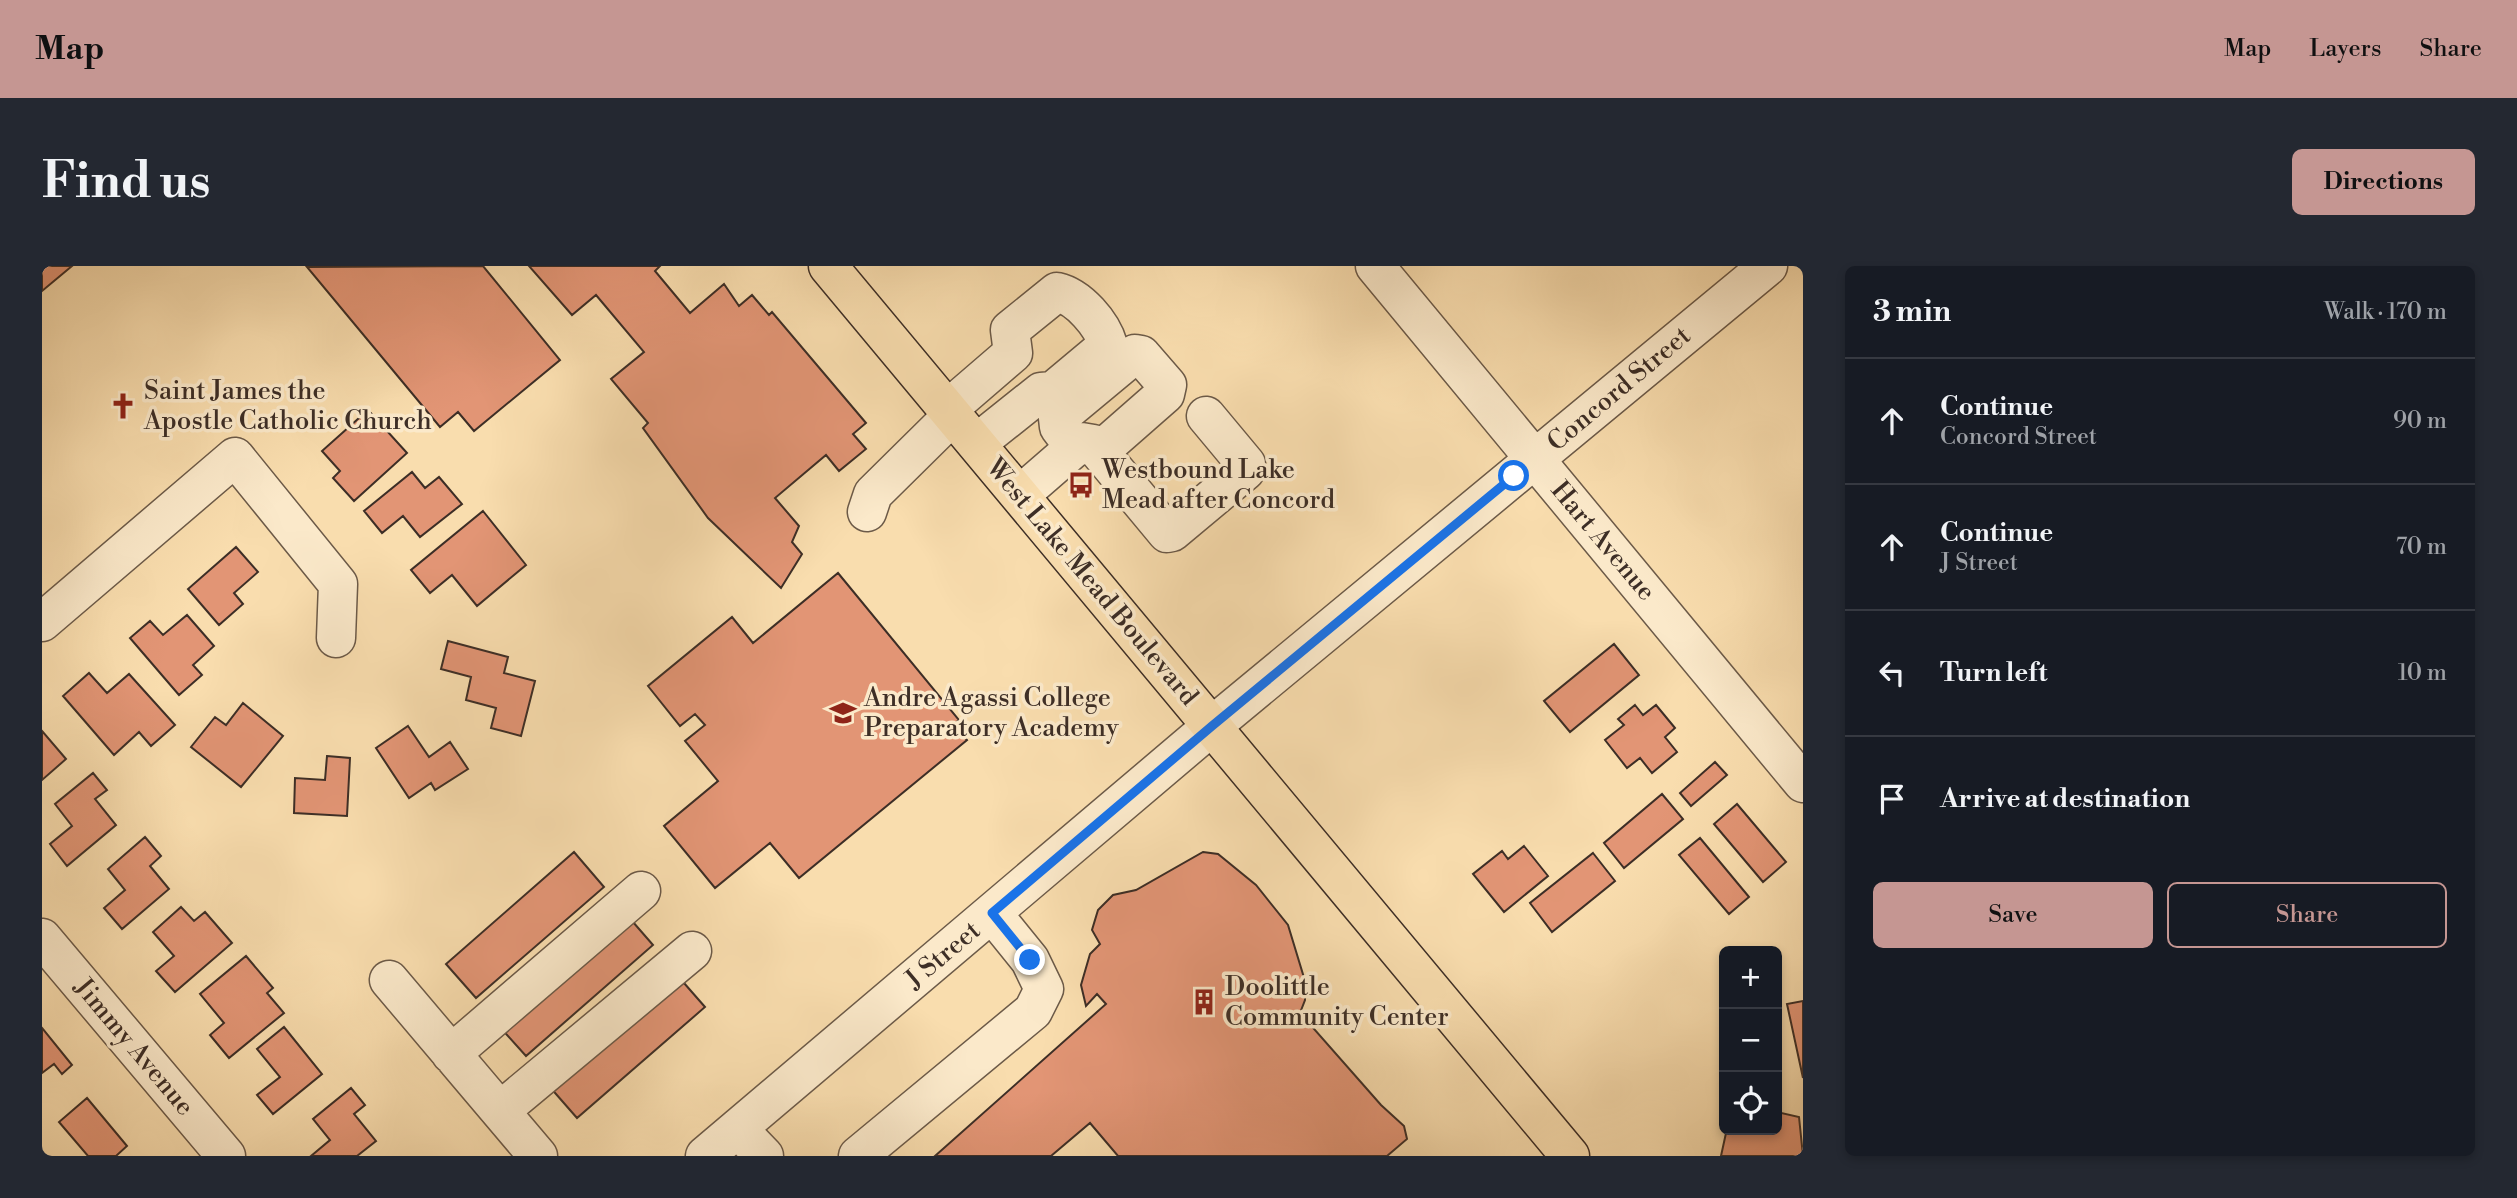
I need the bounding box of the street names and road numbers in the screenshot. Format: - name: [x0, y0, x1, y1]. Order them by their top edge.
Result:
- street label: Concord Street: [1541, 320, 1697, 458]
- street label: West Lake Mead Boulevard: [978, 451, 1205, 712]
- street label: Hart Avenue: [1544, 475, 1662, 607]
- street label: J Street: [898, 914, 987, 996]
- street label: Jimmy Avenue: [67, 971, 201, 1122]

